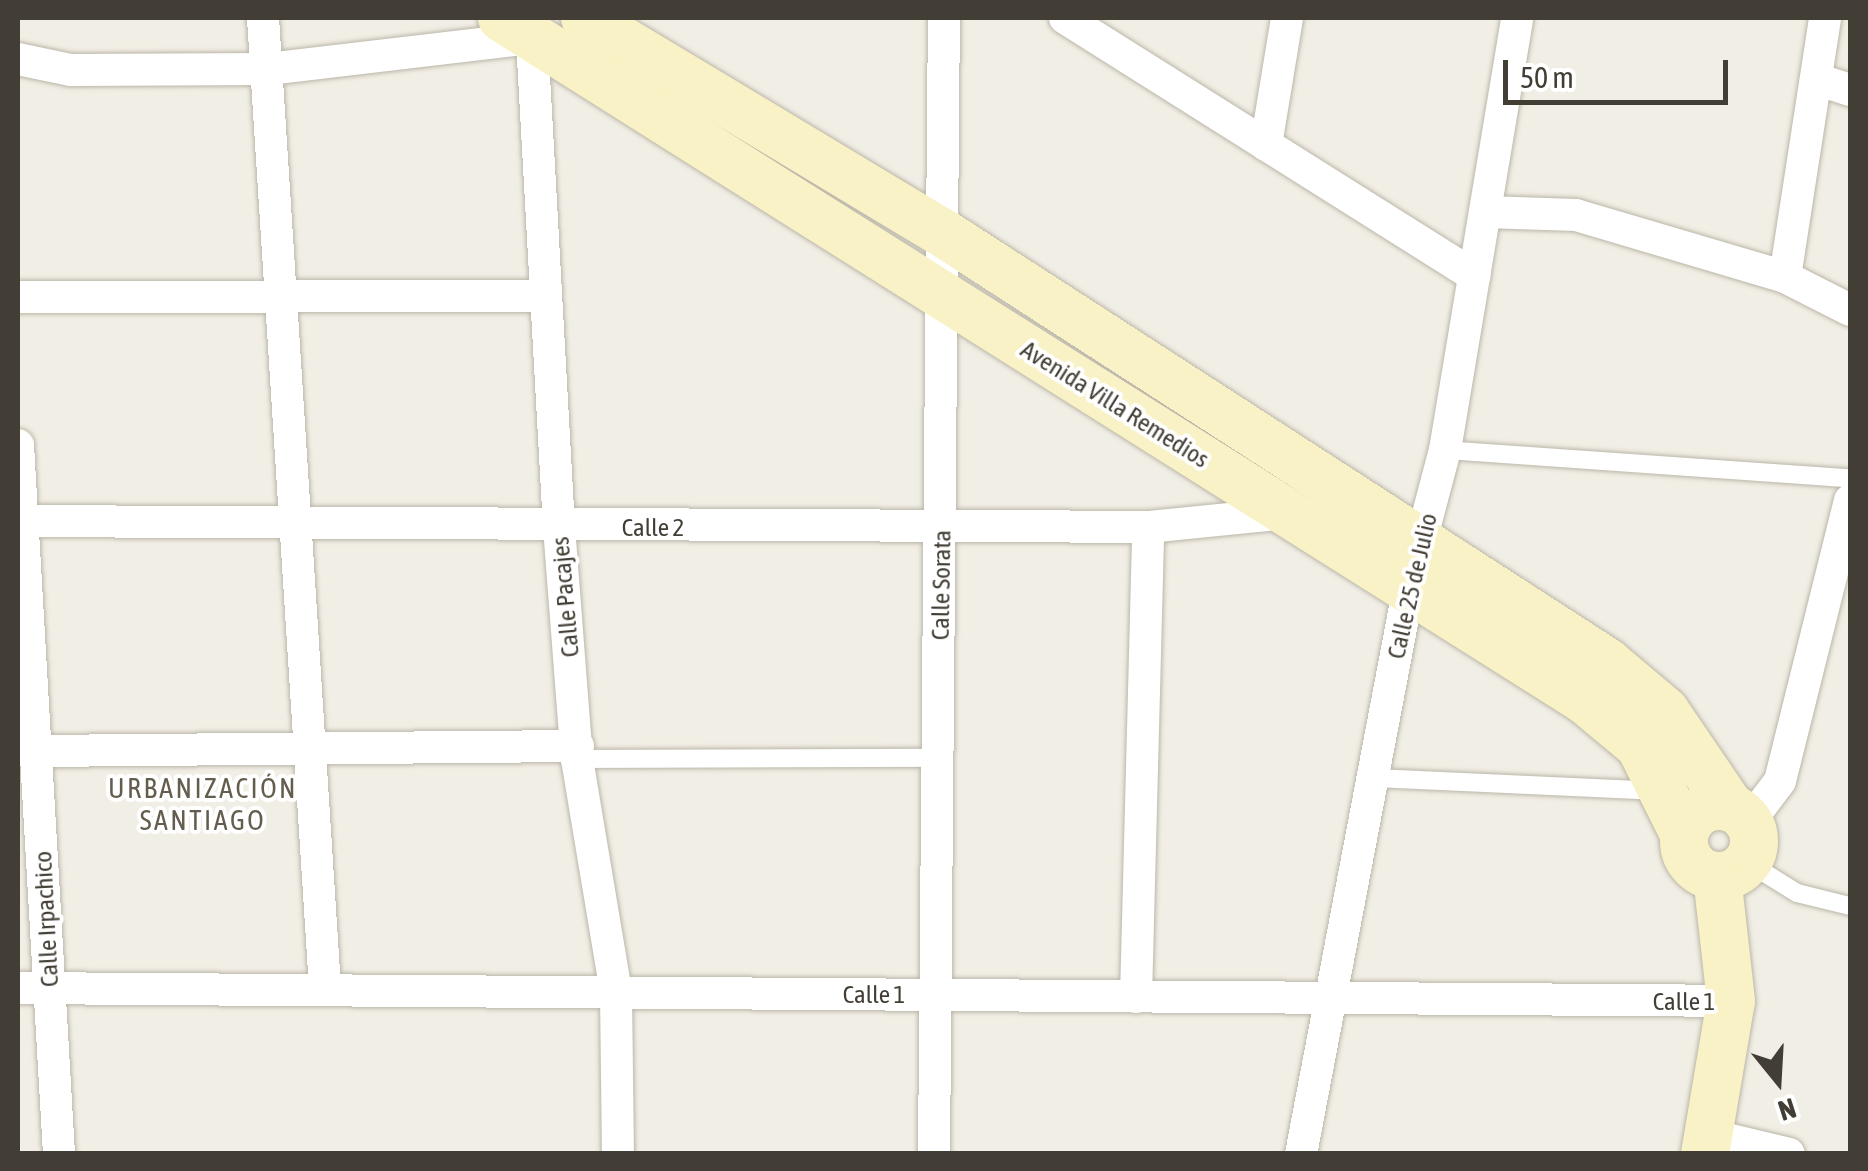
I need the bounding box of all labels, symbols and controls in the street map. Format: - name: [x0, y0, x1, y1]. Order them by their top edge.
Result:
- scale bar: [1508, 40, 1733, 102]
- text: 50 m: [1520, 60, 1574, 94]
- street label: Avenida Villa Remedios: [1015, 334, 1215, 474]
- street label: Calle 25 de Julio: [1381, 510, 1443, 662]
- street label: Calle 2: [622, 512, 684, 542]
- street label: Calle Sorata: [925, 530, 957, 640]
- street label: Calle Pacajes: [545, 536, 585, 658]
- district label: URBANIZACIÓN SANTIAGO: [108, 771, 298, 837]
- street label: Calle Irpachico: [27, 850, 65, 988]
- street label: Calle 1: [843, 979, 905, 1009]
- street label: Calle 1: [1653, 986, 1715, 1016]
- north arrow: [1728, 1031, 1828, 1131]
- text: N: [1774, 1092, 1800, 1127]

